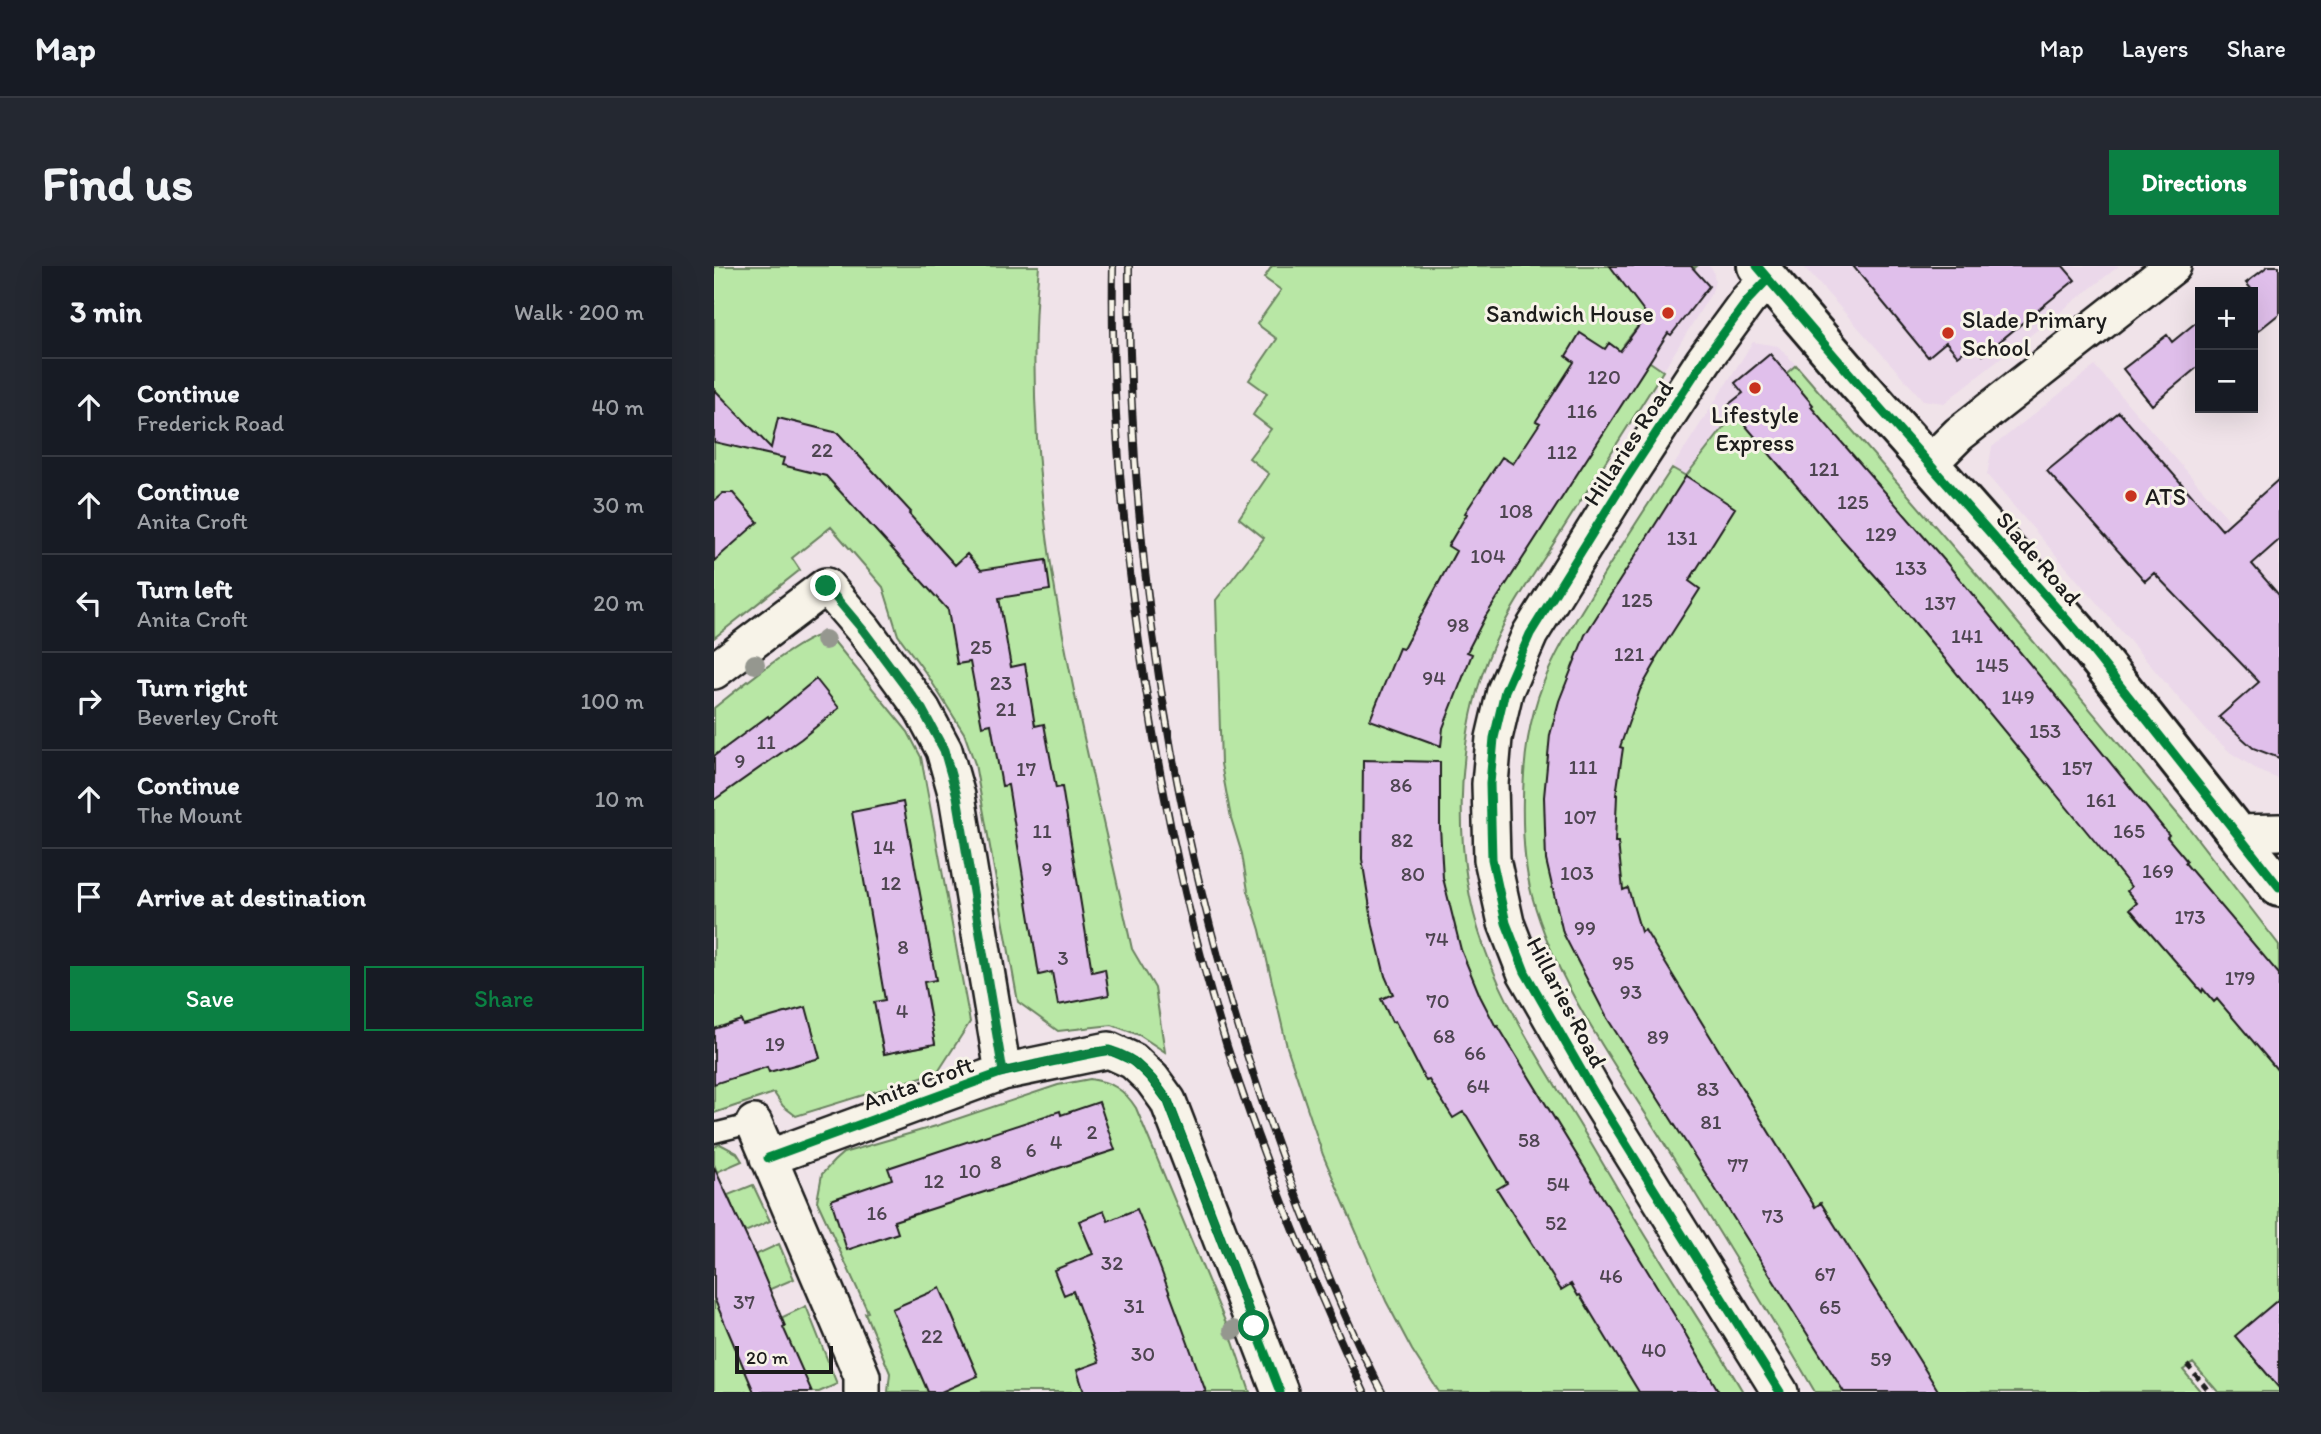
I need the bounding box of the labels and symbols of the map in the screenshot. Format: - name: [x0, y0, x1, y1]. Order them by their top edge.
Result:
- place label: Sandwich House: [1486, 299, 1654, 328]
- marker: Sandwich House: [1660, 305, 1676, 321]
- place label: Slade Primary School: [1962, 305, 2107, 362]
- marker: Slade Primary School: [1940, 325, 1956, 341]
- house number: 120: [1587, 364, 1621, 389]
- street label: Hillaries Road: [1577, 375, 1679, 511]
- marker: Lifestyle Express: [1747, 380, 1763, 396]
- house number: 116: [1567, 398, 1597, 423]
- place label: Lifestyle Express: [1711, 400, 1799, 457]
- house number: 22: [811, 437, 833, 462]
- house number: 112: [1547, 439, 1577, 464]
- house number: 121: [1809, 456, 1840, 481]
- place label: ATS: [2145, 482, 2186, 511]
- marker: ATS: [2123, 488, 2139, 504]
- house number: 125: [1837, 489, 1869, 514]
- house number: 108: [1499, 498, 1533, 523]
- street label: Slade Road: [1990, 505, 2088, 611]
- house number: 129: [1865, 521, 1897, 546]
- house number: 131: [1667, 525, 1698, 550]
- house number: 104: [1470, 543, 1506, 568]
- house number: 133: [1895, 555, 1927, 580]
- route end: [810, 570, 841, 601]
- house number: 125: [1621, 587, 1653, 612]
- house number: 137: [1924, 590, 1956, 615]
- house number: 98: [1447, 612, 1469, 637]
- house number: 141: [1951, 623, 1983, 648]
- house number: 25: [970, 634, 992, 659]
- house number: 121: [1614, 641, 1645, 666]
- house number: 145: [1975, 652, 2009, 677]
- house number: 94: [1422, 665, 1446, 690]
- house number: 23: [990, 670, 1012, 695]
- house number: 149: [2001, 684, 2035, 709]
- house number: 21: [996, 696, 1017, 721]
- house number: 153: [2029, 718, 2061, 743]
- house number: 11: [756, 729, 776, 754]
- house number: 9: [735, 748, 745, 773]
- house number: 111: [1568, 754, 1598, 779]
- house number: 157: [2061, 755, 2093, 780]
- house number: 17: [1016, 756, 1036, 781]
- house number: 86: [1390, 772, 1412, 797]
- house number: 161: [2086, 787, 2117, 812]
- house number: 107: [1563, 804, 1597, 829]
- house number: 11: [1032, 818, 1052, 843]
- house number: 165: [2113, 818, 2145, 843]
- house number: 82: [1391, 827, 1413, 852]
- house number: 14: [873, 834, 896, 859]
- house number: 9: [1042, 856, 1052, 881]
- house number: 169: [2142, 858, 2174, 883]
- house number: 103: [1560, 860, 1594, 885]
- house number: 80: [1401, 861, 1425, 886]
- house number: 12: [881, 870, 901, 895]
- house number: 173: [2174, 904, 2206, 929]
- house number: 99: [1574, 915, 1596, 940]
- house number: 74: [1425, 926, 1449, 951]
- street label: Hillaries Road: [1521, 932, 1614, 1072]
- house number: 8: [897, 934, 909, 959]
- house number: 3: [1057, 945, 1069, 970]
- house number: 95: [1612, 950, 1634, 975]
- house number: 179: [2224, 965, 2256, 990]
- house number: 93: [1620, 979, 1642, 1004]
- house number: 70: [1426, 988, 1450, 1013]
- house number: 4: [896, 998, 909, 1023]
- house number: 68: [1433, 1023, 1455, 1048]
- house number: 89: [1647, 1024, 1669, 1049]
- house number: 19: [765, 1031, 785, 1056]
- house number: 66: [1464, 1040, 1486, 1065]
- street label: Anita Croft: [859, 1050, 977, 1116]
- house number: 64: [1466, 1073, 1490, 1098]
- house number: 83: [1697, 1076, 1719, 1101]
- house number: 81: [1700, 1109, 1722, 1134]
- house number: 2: [1086, 1119, 1098, 1144]
- house number: 58: [1518, 1127, 1540, 1152]
- house number: 4: [1050, 1129, 1063, 1154]
- house number: 6: [1025, 1137, 1037, 1162]
- house number: 8: [990, 1149, 1002, 1174]
- house number: 77: [1728, 1152, 1748, 1177]
- house number: 10: [959, 1158, 981, 1183]
- house number: 12: [924, 1168, 944, 1193]
- house number: 54: [1546, 1171, 1570, 1196]
- house number: 16: [867, 1200, 887, 1225]
- house number: 73: [1762, 1203, 1784, 1228]
- house number: 52: [1545, 1210, 1567, 1235]
- house number: 32: [1101, 1250, 1123, 1275]
- house number: 67: [1814, 1261, 1836, 1286]
- house number: 46: [1599, 1263, 1623, 1288]
- house number: 37: [733, 1289, 755, 1314]
- house number: 31: [1123, 1293, 1145, 1318]
- house number: 65: [1819, 1294, 1841, 1319]
- route start: [1238, 1310, 1269, 1341]
- house number: 22: [921, 1323, 943, 1348]
- house number: 40: [1641, 1337, 1667, 1362]
- house number: 30: [1131, 1341, 1155, 1366]
- scale bar: [735, 1343, 833, 1375]
- house number: 59: [1870, 1346, 1892, 1371]

